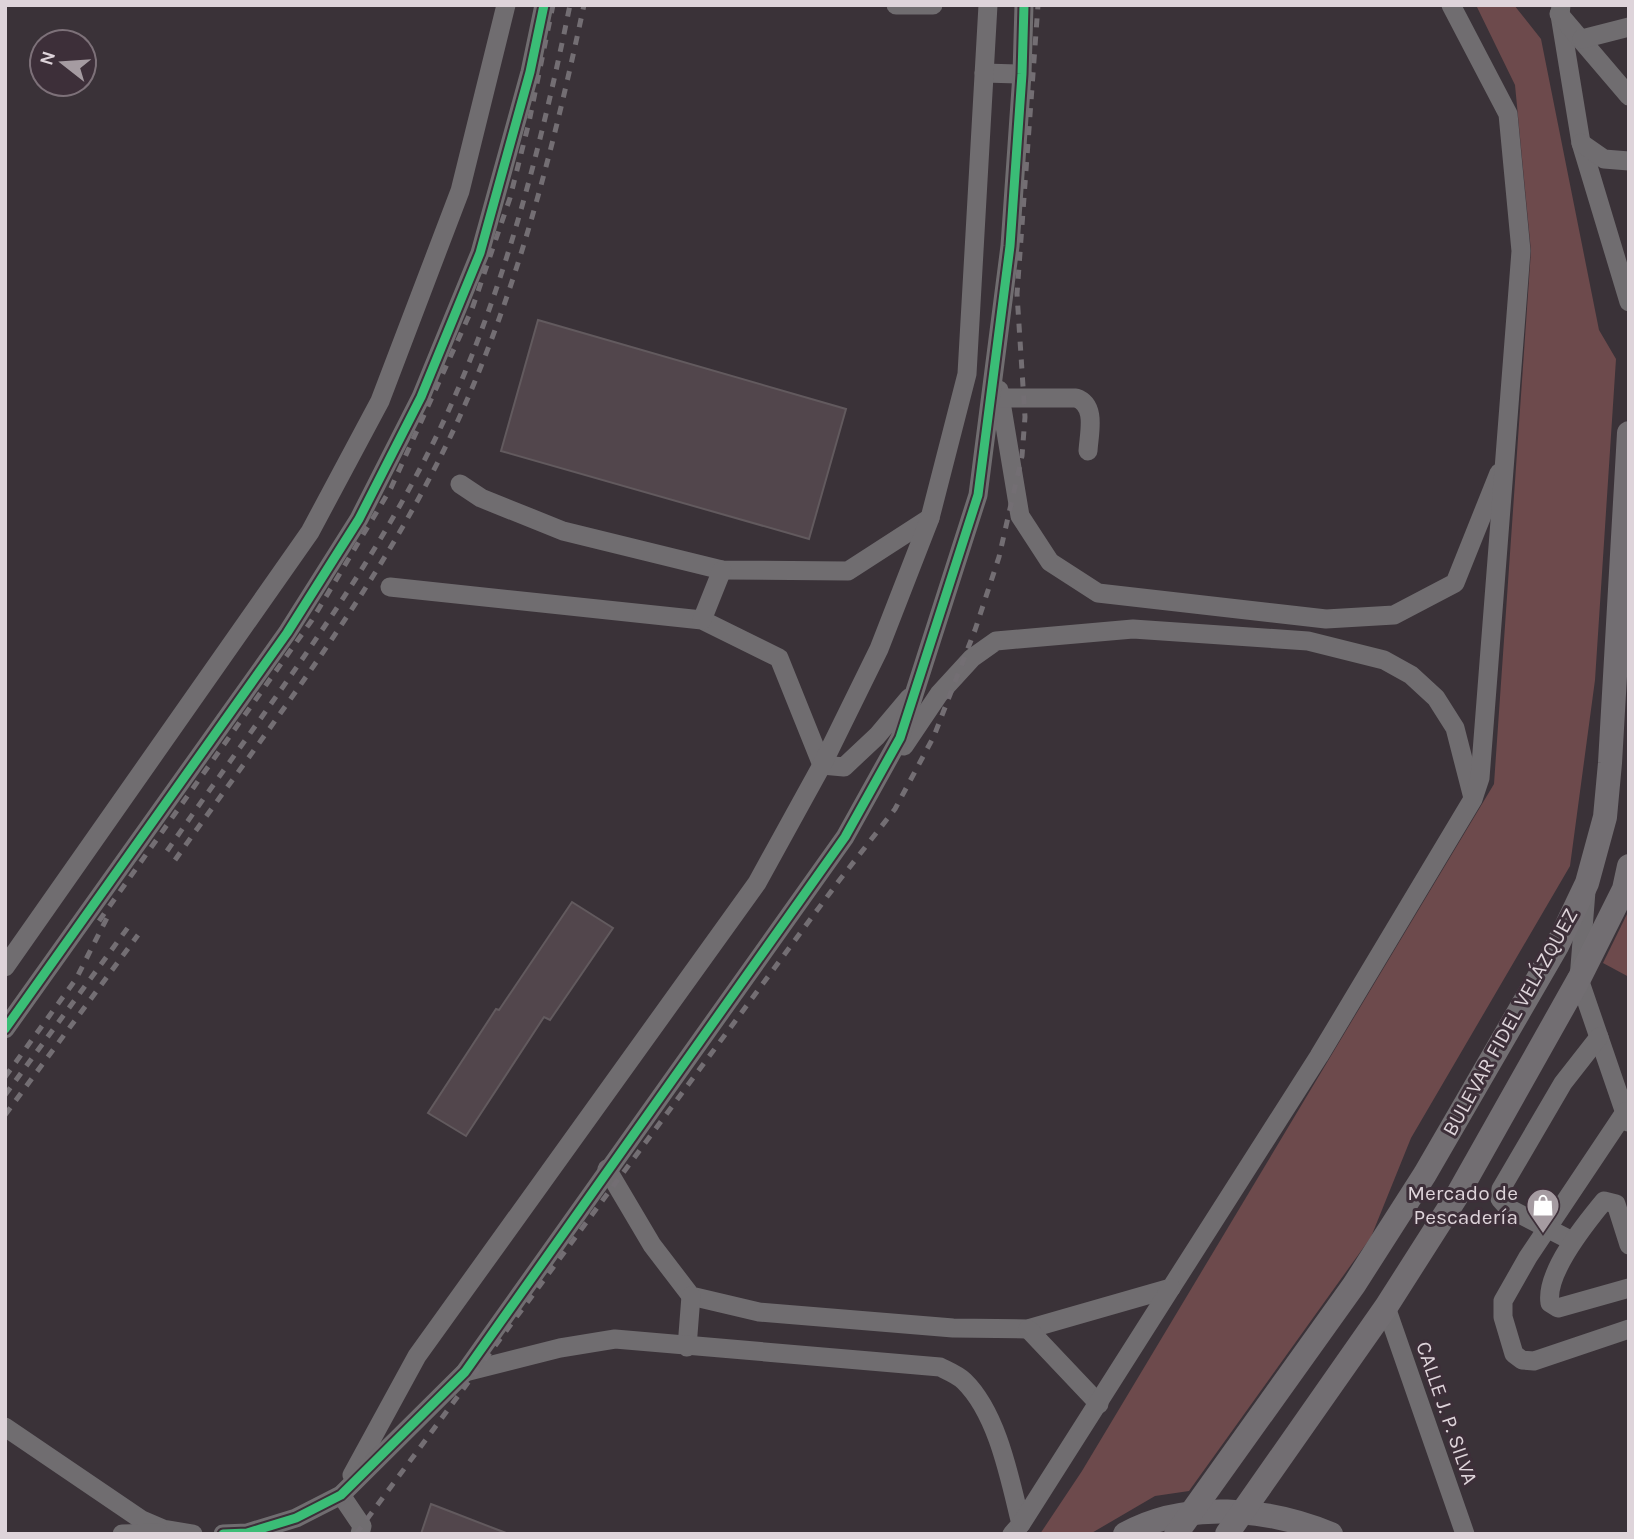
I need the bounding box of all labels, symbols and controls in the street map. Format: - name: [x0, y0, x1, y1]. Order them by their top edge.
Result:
- north arrow: [28, 28, 98, 98]
- text: N: [35, 49, 60, 68]
- street label: BULEVAR FIDEL VELÁZQUEZ: [1437, 904, 1583, 1140]
- place label: Mercado de Pescadería: [1407, 1181, 1518, 1229]
- shop icon: Mercado de Pescadería: [1524, 1186, 1562, 1235]
- street label: CALLE J. P. SILVA: [1411, 1338, 1483, 1488]

